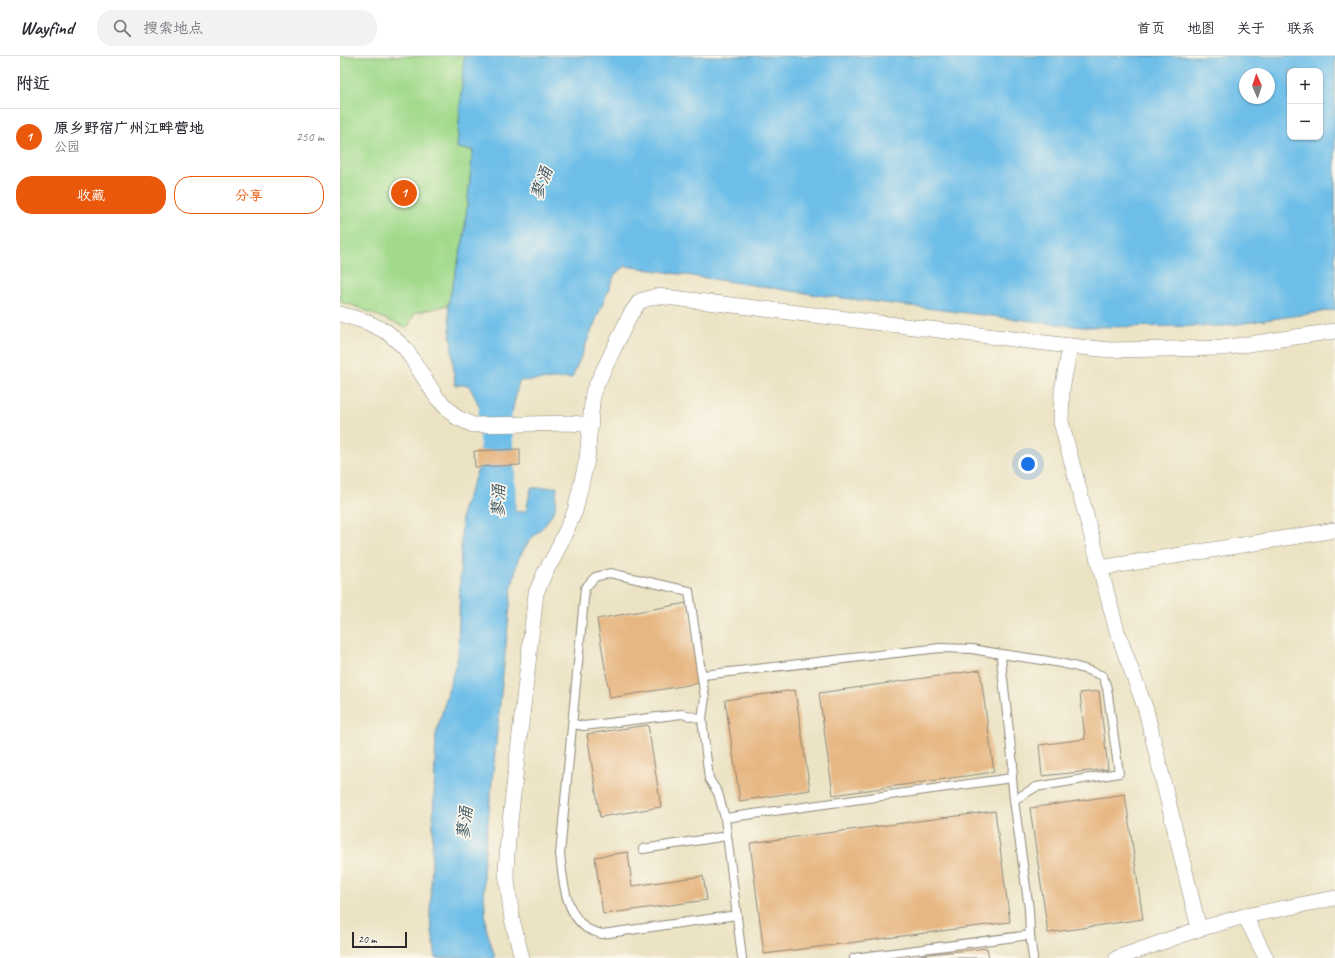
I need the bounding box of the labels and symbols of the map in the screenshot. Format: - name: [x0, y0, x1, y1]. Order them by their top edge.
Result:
- north arrow: [1239, 68, 1275, 104]
- water label: 蓼涌: [526, 163, 557, 203]
- pin: 1: [391, 178, 417, 208]
- your location: [1018, 454, 1038, 474]
- water label: 蓼涌: [487, 483, 510, 518]
- water label: 蓼涌: [452, 804, 477, 841]
- scale bar: [352, 930, 407, 949]

